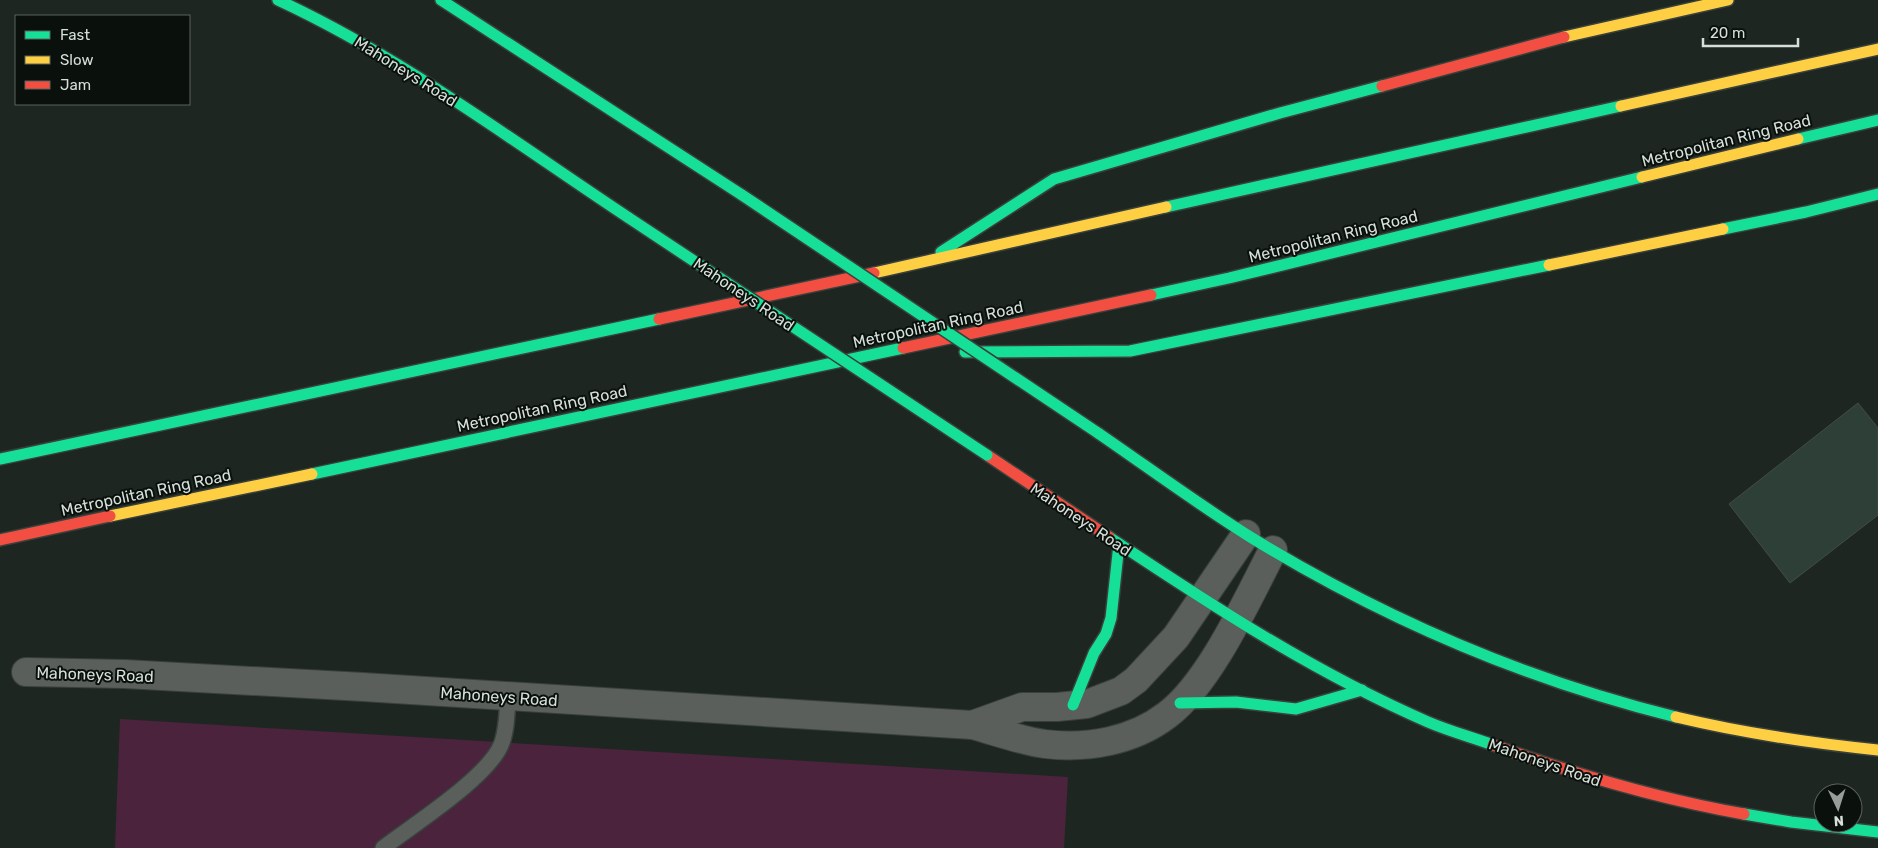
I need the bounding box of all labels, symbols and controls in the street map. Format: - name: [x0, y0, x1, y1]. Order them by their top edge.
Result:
- legend: [15, 15, 190, 105]
- scale bar: [1703, 15, 1798, 47]
- text: 20 m: [1710, 24, 1745, 42]
- text: Fast: [60, 26, 90, 44]
- street label: Mahoneys Road: [351, 32, 461, 111]
- text: Slow: [60, 51, 93, 69]
- text: Jam: [60, 76, 91, 94]
- street label: Metropolitan Ring Road: [1640, 110, 1813, 171]
- street label: Metropolitan Ring Road: [1247, 206, 1420, 267]
- street label: Mahoneys Road: [690, 254, 798, 335]
- street label: Metropolitan Ring Road: [851, 297, 1025, 352]
- street label: Metropolitan Ring Road: [455, 381, 629, 436]
- street label: Metropolitan Ring Road: [59, 465, 233, 520]
- street label: Mahoneys Road: [1027, 479, 1135, 560]
- street label: Mahoneys Road: [36, 663, 154, 686]
- street label: Mahoneys Road: [440, 683, 558, 710]
- street label: Mahoneys Road: [1486, 734, 1603, 791]
- north arrow: [1813, 783, 1863, 833]
- text: N: [1833, 812, 1844, 829]

